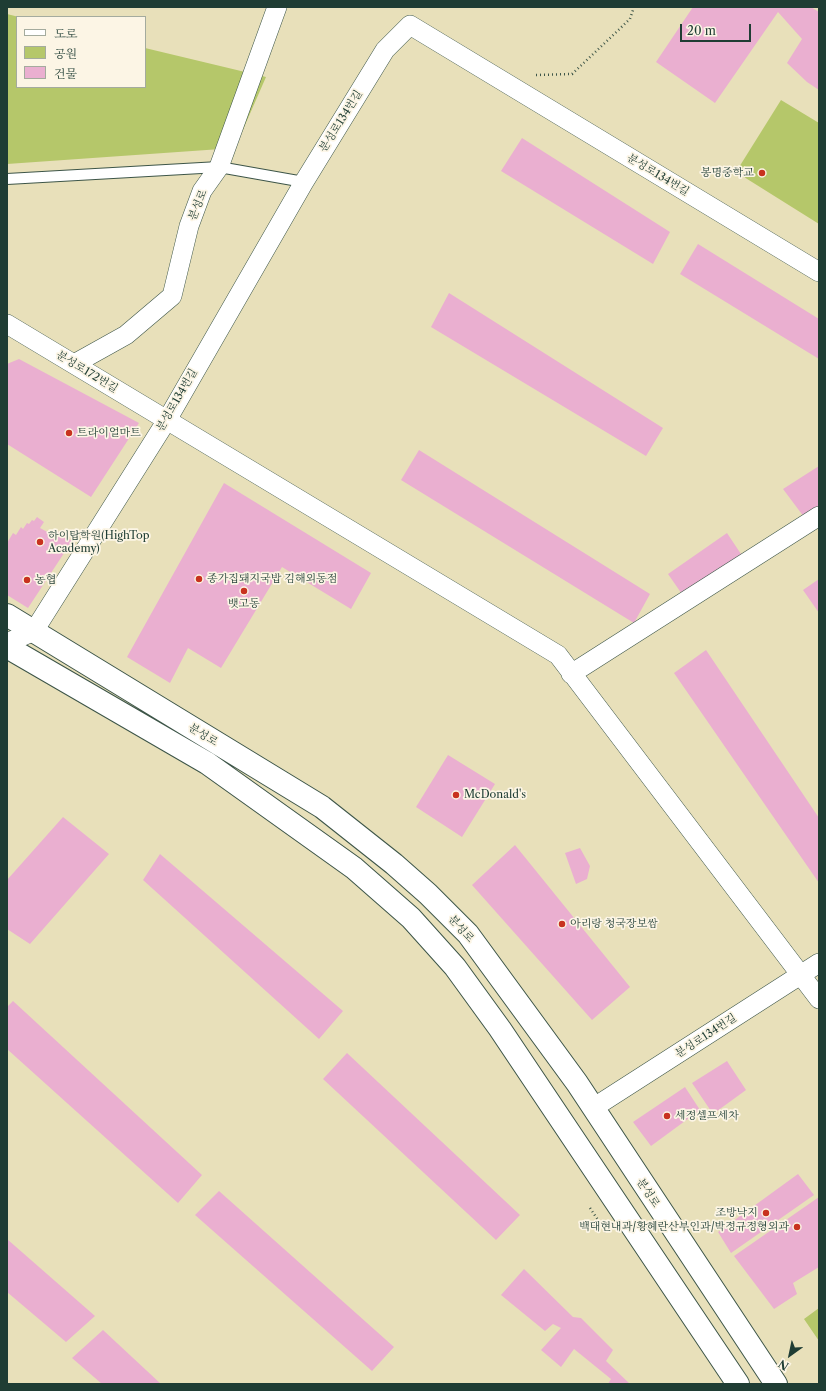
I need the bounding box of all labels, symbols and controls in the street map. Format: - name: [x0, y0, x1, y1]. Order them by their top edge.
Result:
- legend: [16, 16, 146, 88]
- scale bar: [682, 16, 753, 42]
- text: 20 m: [687, 23, 716, 38]
- text: 도로: [54, 26, 77, 41]
- text: 공원: [54, 46, 77, 61]
- text: 건물: [54, 66, 77, 81]
- street label: 분성로134번길: [317, 88, 365, 154]
- street label: 분성로134번길: [625, 151, 691, 199]
- place label: 봉명중학교: [701, 166, 754, 180]
- marker: 봉명중학교: [757, 168, 767, 178]
- street label: 분성로: [186, 188, 210, 222]
- street label: 분성로172번길: [54, 348, 120, 396]
- street label: 분성로134번길: [154, 366, 200, 434]
- place label: 트라이얼마트: [77, 426, 141, 440]
- marker: 트라이얼마트: [64, 428, 74, 438]
- place label: 하이탑학원(HighTop Academy): [48, 529, 150, 555]
- marker: 하이탑학원(HighTop Academy): [35, 537, 45, 547]
- place label: 종가집돼지국밥 김해외동점: [207, 572, 337, 586]
- place label: 농협: [35, 573, 56, 587]
- marker: 종가집돼지국밥 김해외동점: [194, 574, 204, 584]
- marker: 농협: [22, 575, 32, 585]
- marker: 뱃고동: [239, 586, 249, 596]
- place label: 뱃고동: [228, 597, 260, 611]
- street label: 분성로: [186, 721, 220, 749]
- place label: McDonald's: [464, 788, 526, 802]
- marker: McDonald's: [451, 790, 461, 800]
- street label: 분성로: [445, 913, 477, 945]
- place label: 아리랑 청국장보쌈: [570, 917, 658, 931]
- marker: 아리랑 청국장보쌈: [557, 919, 567, 929]
- street label: 분성로134번길: [673, 1011, 739, 1061]
- place label: 세정셀프세차: [675, 1109, 739, 1123]
- marker: 세정셀프세차: [662, 1111, 672, 1121]
- street label: 분성로: [634, 1176, 662, 1210]
- place label: 조방낙지: [715, 1206, 758, 1220]
- marker: 조방낙지: [761, 1208, 771, 1218]
- place label: 백태현내과/황혜란산부인과/박정규정형외과: [579, 1220, 789, 1234]
- marker: 백태현내과/황혜란산부인과/박정규정형외과: [792, 1222, 802, 1232]
- north arrow: [770, 1335, 810, 1375]
- text: N: [776, 1357, 791, 1374]

